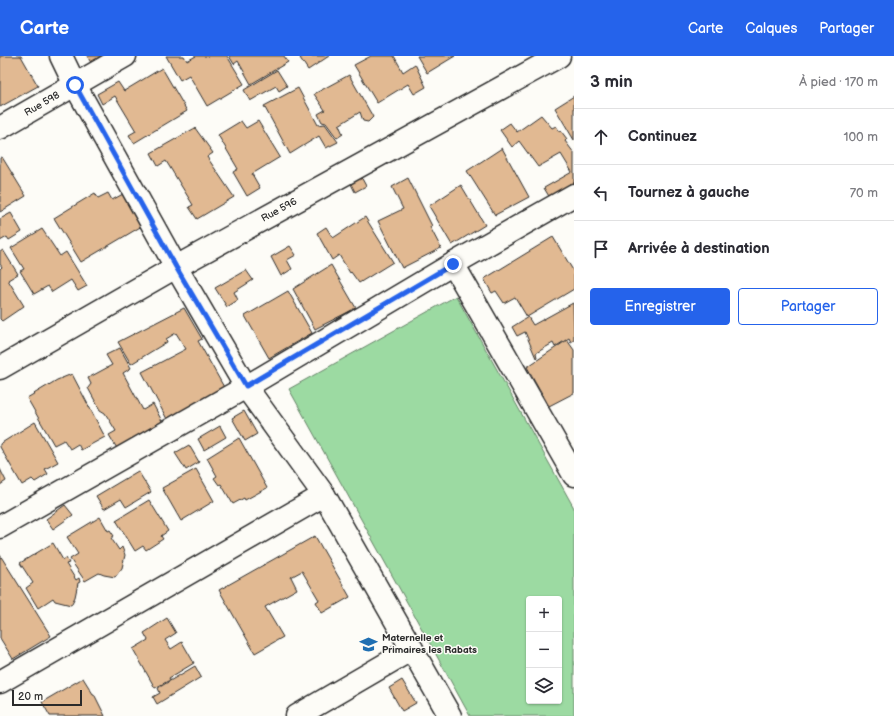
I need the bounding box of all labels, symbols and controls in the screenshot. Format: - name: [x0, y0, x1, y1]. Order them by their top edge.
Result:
- text: Carte: [20, 17, 69, 40]
- text: Carte: [688, 20, 723, 37]
- text: Calques: [745, 20, 797, 37]
- text: Partager: [819, 20, 874, 37]
- text: 3 min: [590, 72, 633, 92]
- text: À pied · 170 m: [799, 74, 878, 90]
- route start: [66, 76, 84, 94]
- street label: Rue 598: [22, 89, 62, 119]
- icon: ahead: [590, 126, 612, 148]
- text: Continuez: [628, 127, 697, 146]
- text: 100 m: [843, 129, 878, 145]
- icon: left: [590, 182, 612, 204]
- text: Tournez à gauche: [628, 183, 749, 202]
- text: 70 m: [850, 185, 878, 201]
- street label: Rue 596: [259, 195, 299, 225]
- icon: arrive: [590, 238, 612, 260]
- text: Arrivée à destination: [628, 239, 770, 258]
- route end: [444, 255, 462, 273]
- button: Enregistrer: [590, 288, 730, 325]
- button: Partager: [738, 288, 878, 325]
- map controls: [526, 596, 562, 704]
- button: +: [526, 596, 562, 632]
- place label: Maternelle et Primaires les Rabats: [382, 632, 477, 656]
- button: −: [526, 632, 562, 668]
- school or university icon: Maternelle et Primaires les Rabats: [359, 634, 379, 654]
- button: layers: [526, 668, 562, 704]
- scale bar: [12, 688, 82, 707]
- text: 20 m: [18, 690, 43, 703]

